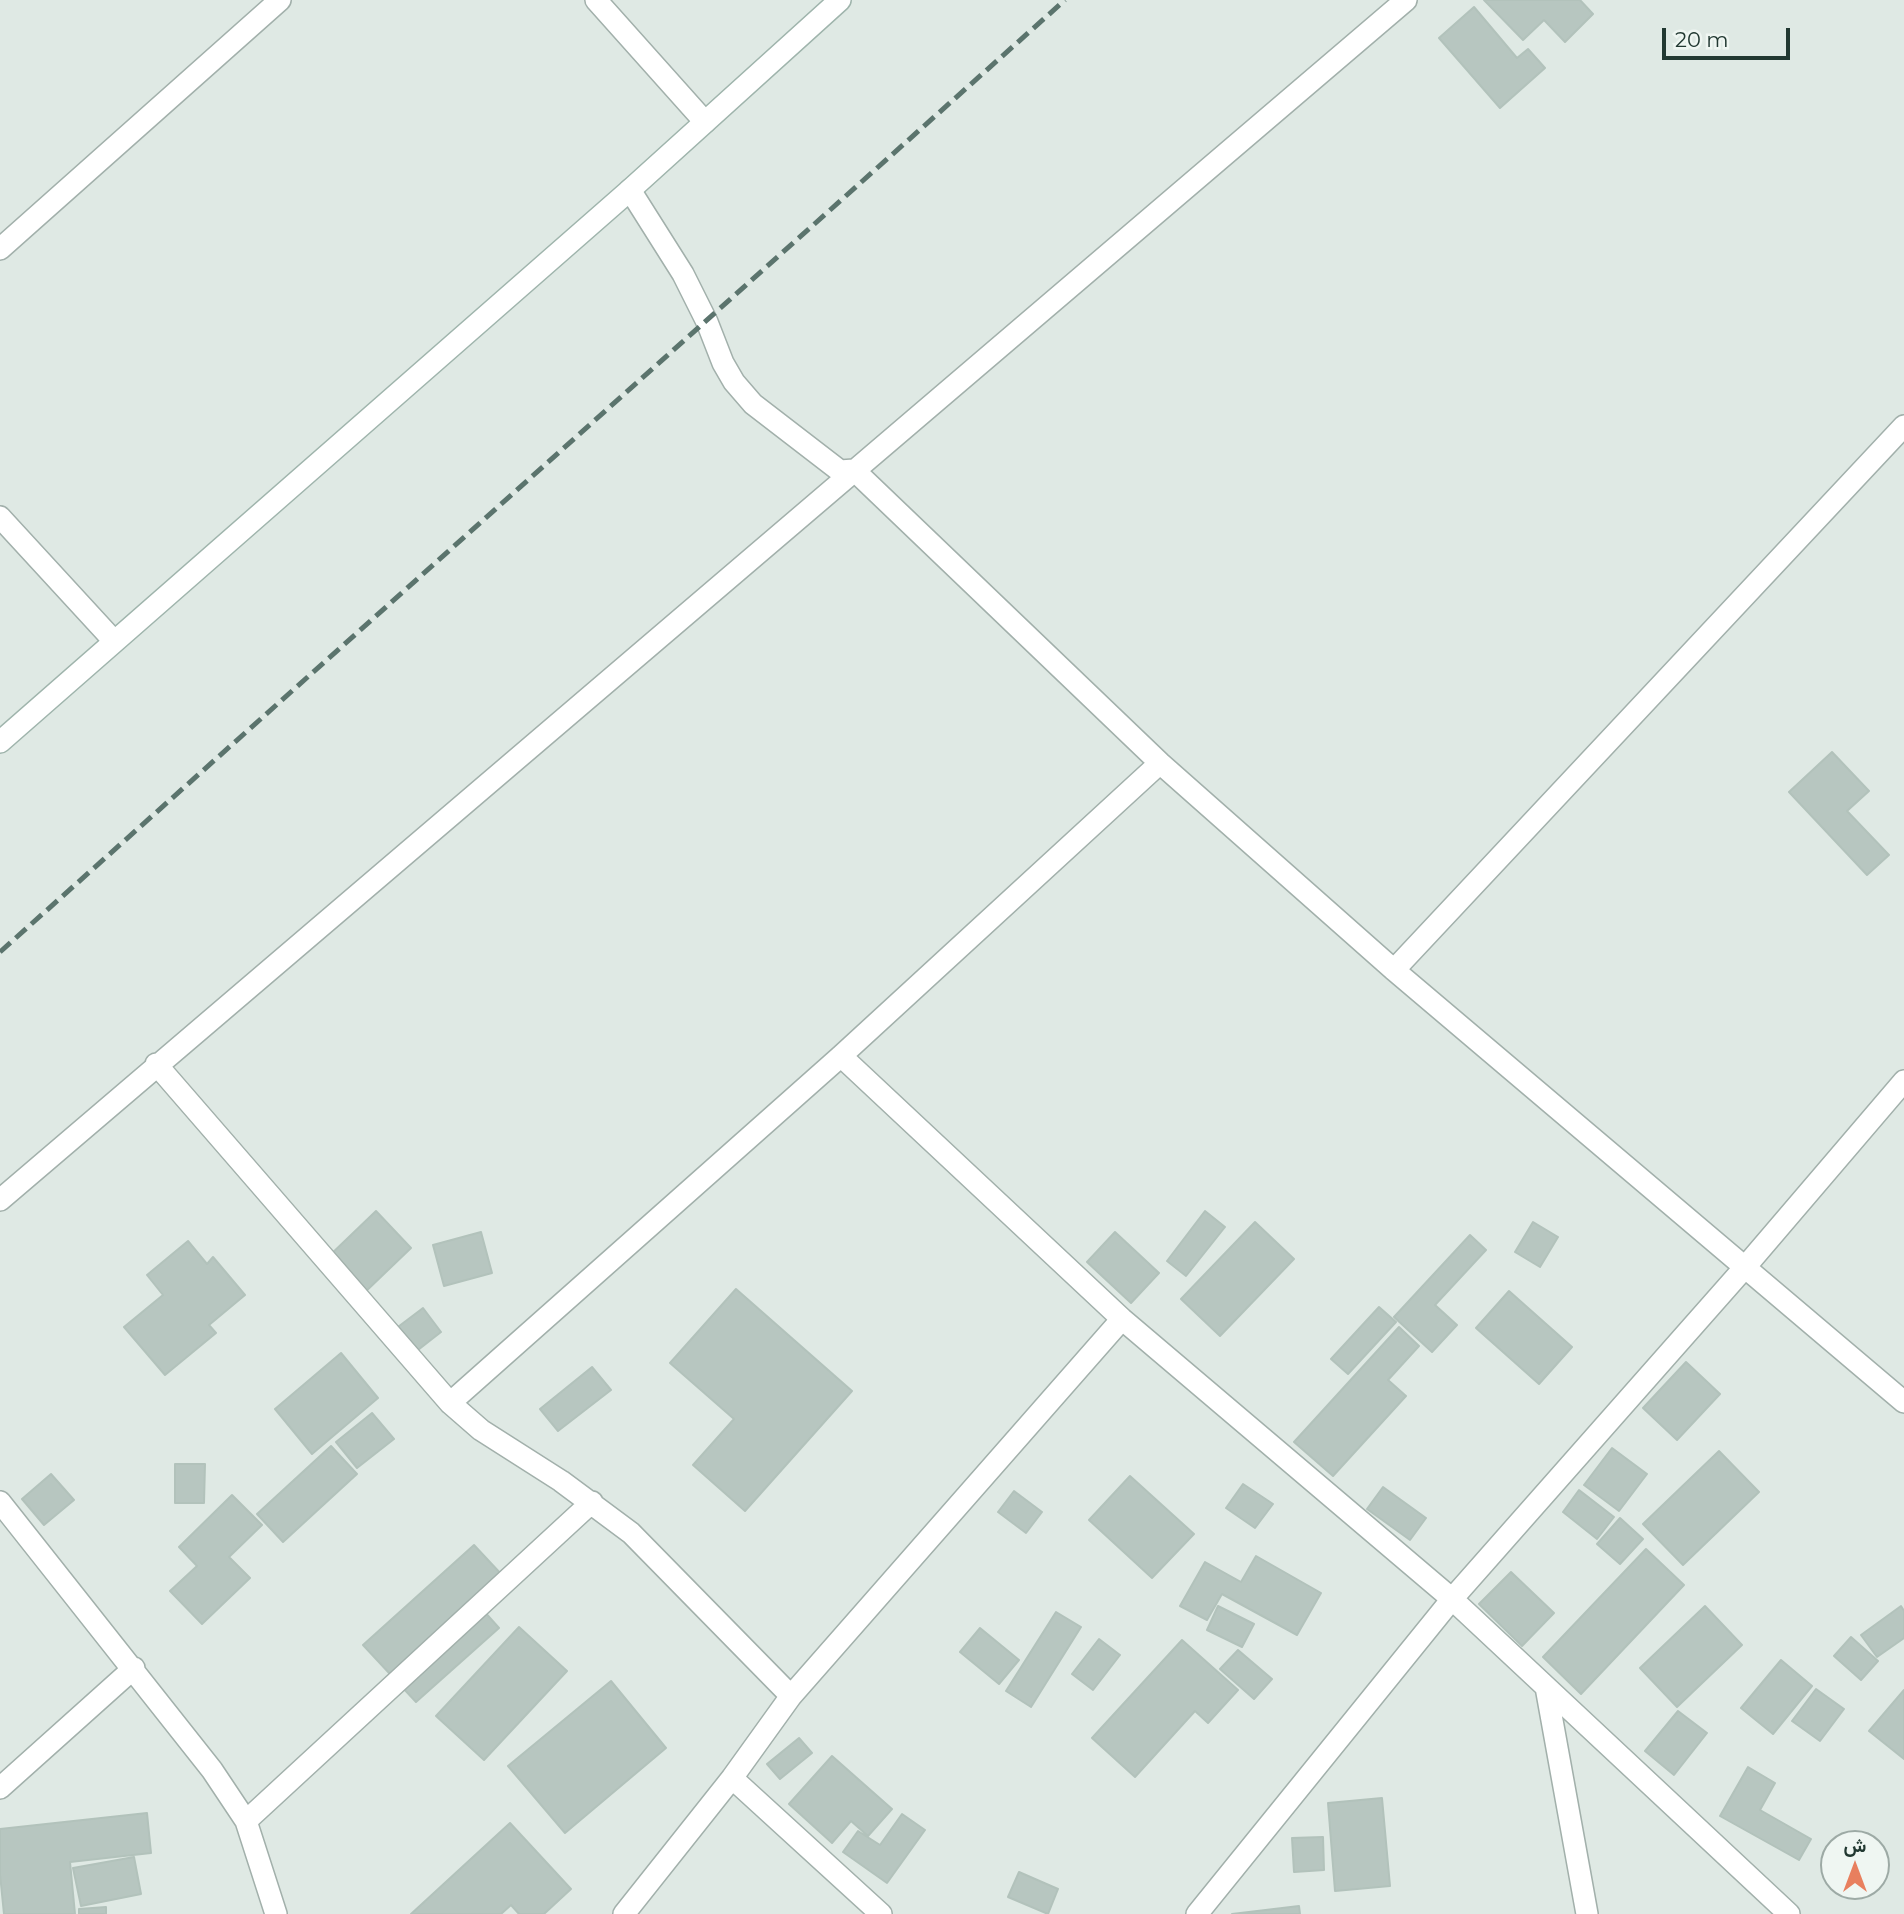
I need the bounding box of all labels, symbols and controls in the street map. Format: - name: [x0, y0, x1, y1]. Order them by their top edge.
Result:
- scale bar: [1666, 14, 1794, 58]
- text: 20 m: [1675, 27, 1729, 52]
- north arrow: [1820, 1830, 1890, 1900]
- text: ش: [1844, 1834, 1866, 1857]

